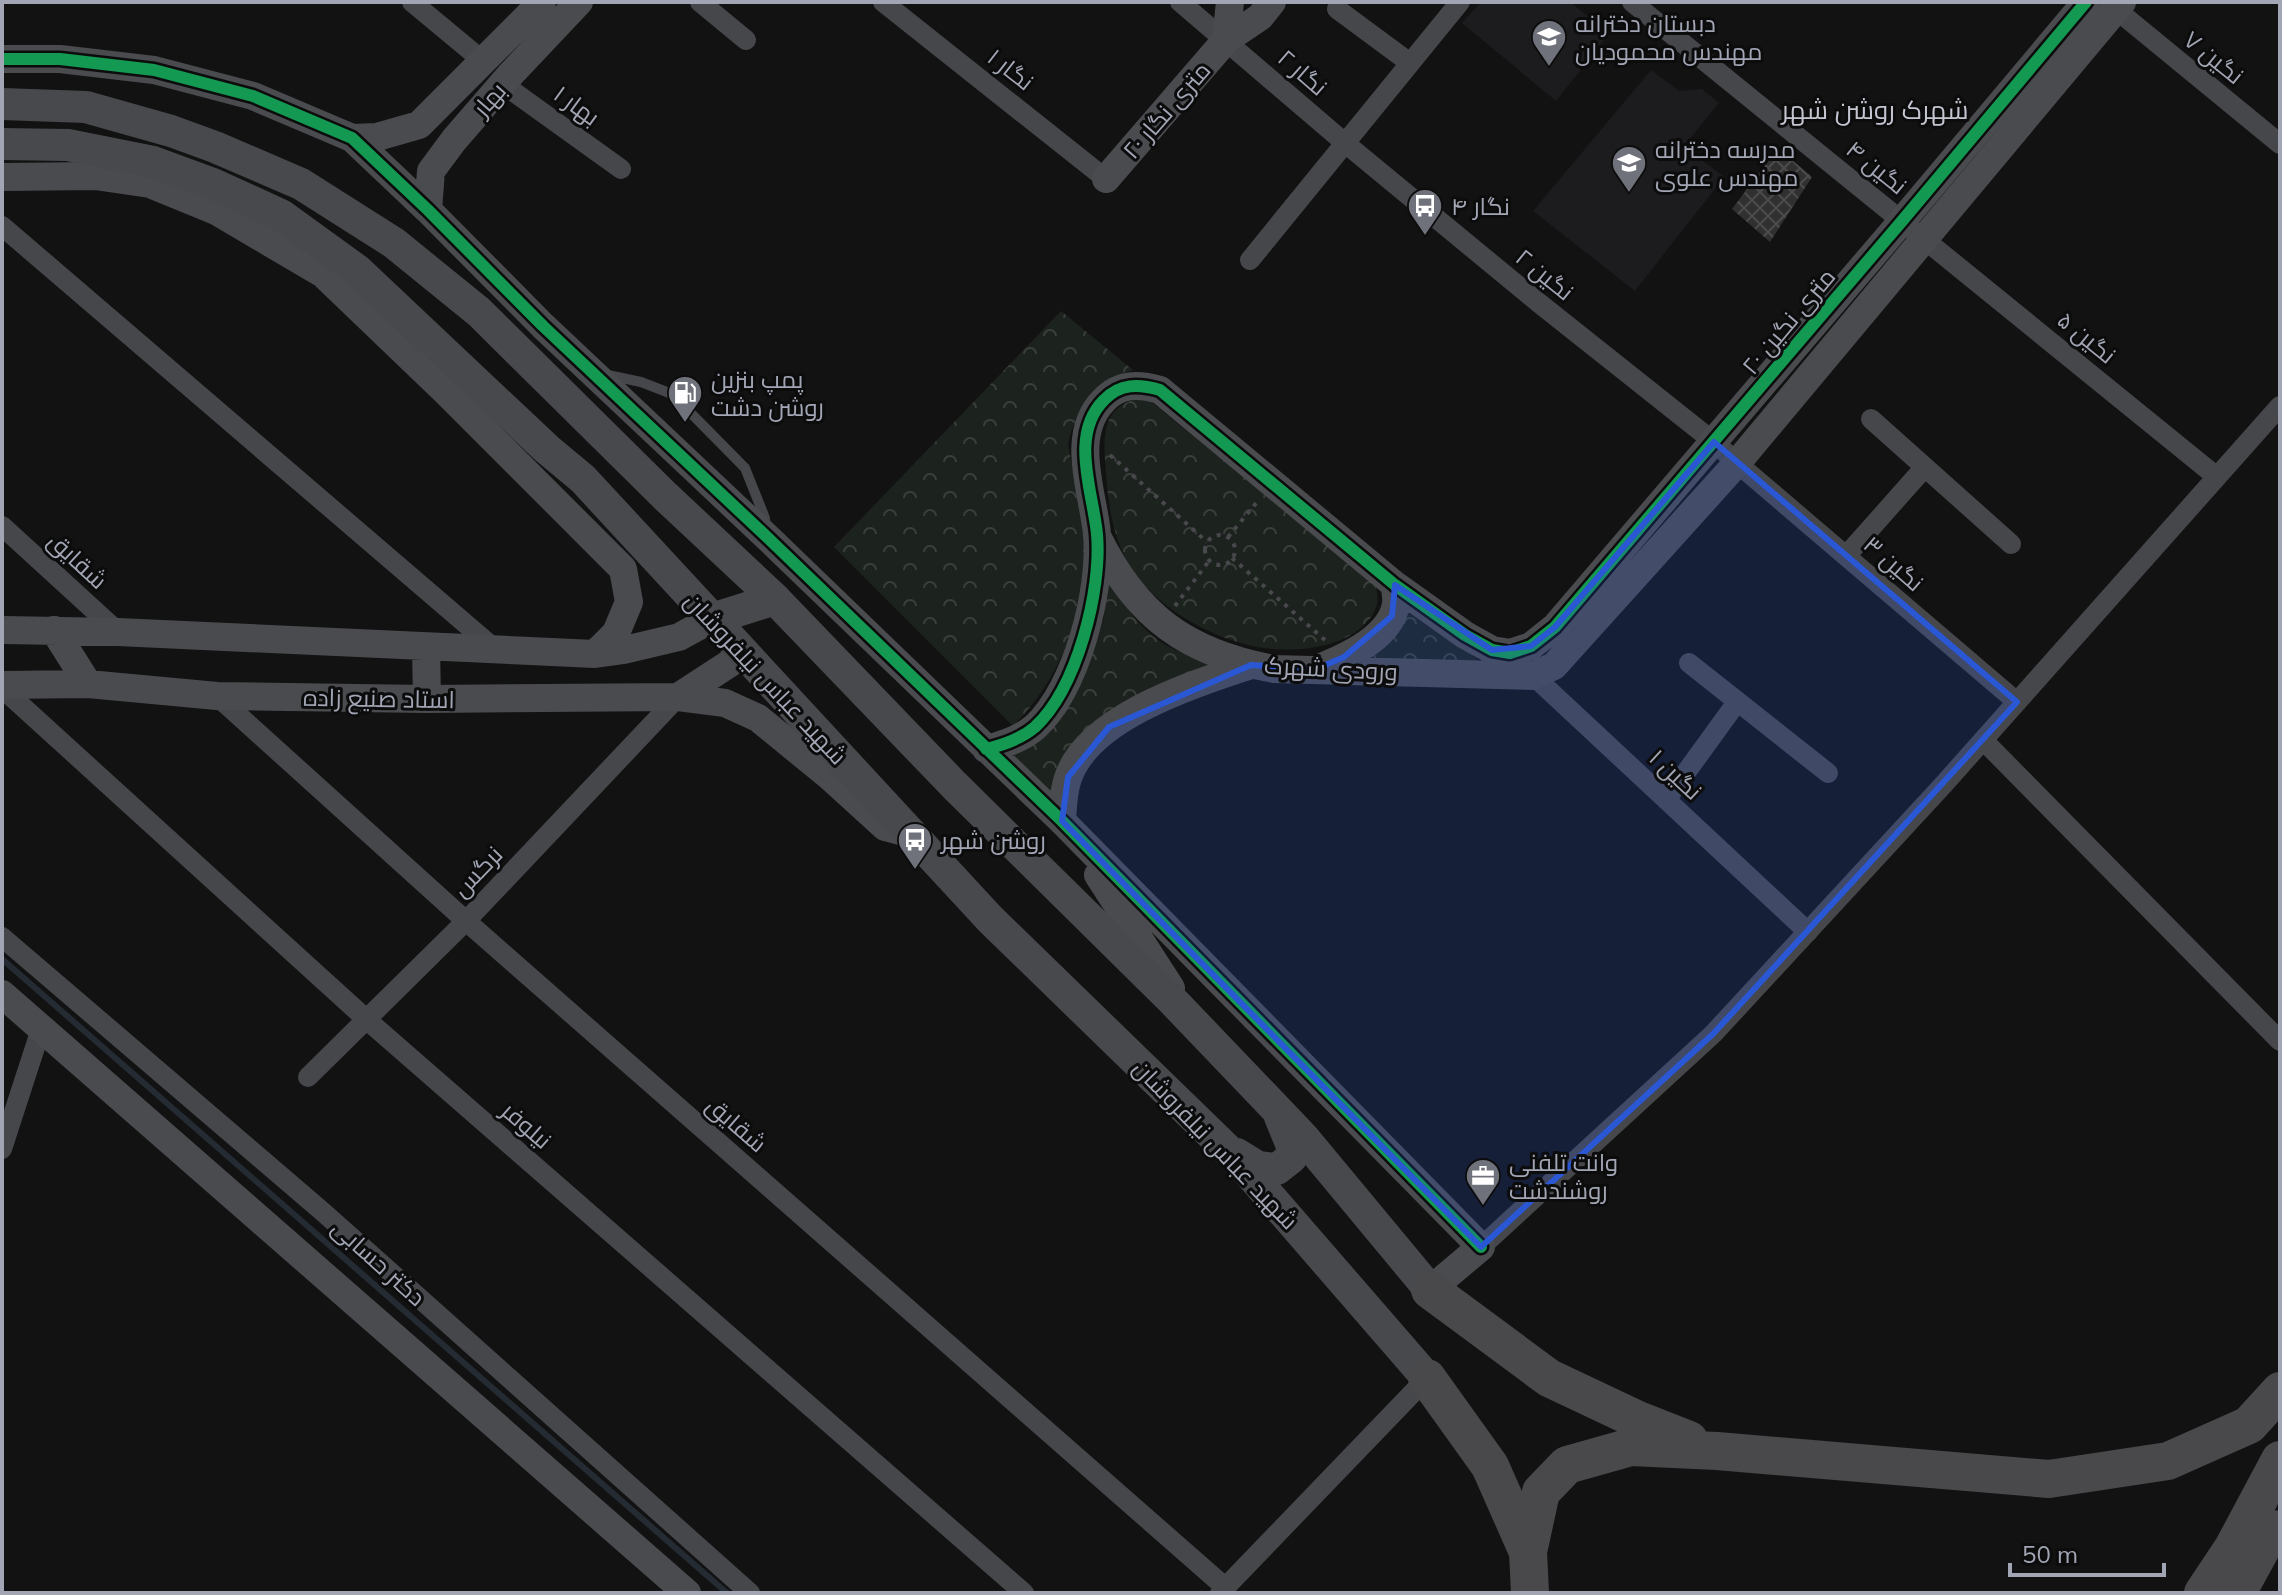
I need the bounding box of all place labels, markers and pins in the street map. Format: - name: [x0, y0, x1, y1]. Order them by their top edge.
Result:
- place label: دبستان دخترانه مهندس محمودیان: [1575, 8, 1763, 66]
- school or university icon: دبستان دخترانه مهندس محمودیان: [1530, 18, 1568, 68]
- place label: مدرسه دخترانه مهندس علوی: [1655, 134, 1798, 192]
- school or university icon: مدرسه دخترانه مهندس علوی: [1610, 144, 1648, 194]
- bus stop icon: نگار ۴: [1406, 187, 1444, 237]
- place label: نگار ۴: [1451, 191, 1510, 221]
- place label: پمپ بنزین روشن دشت: [711, 364, 824, 422]
- fuel station icon: پمپ بنزین روشن دشت: [666, 374, 704, 424]
- bus stop icon: روشن شهر: [896, 821, 934, 871]
- place label: روشن شهر: [939, 825, 1046, 855]
- place label: وانت تلفنی روشندشت: [1509, 1147, 1618, 1205]
- office icon: وانت تلفنی روشندشت: [1464, 1157, 1502, 1207]

